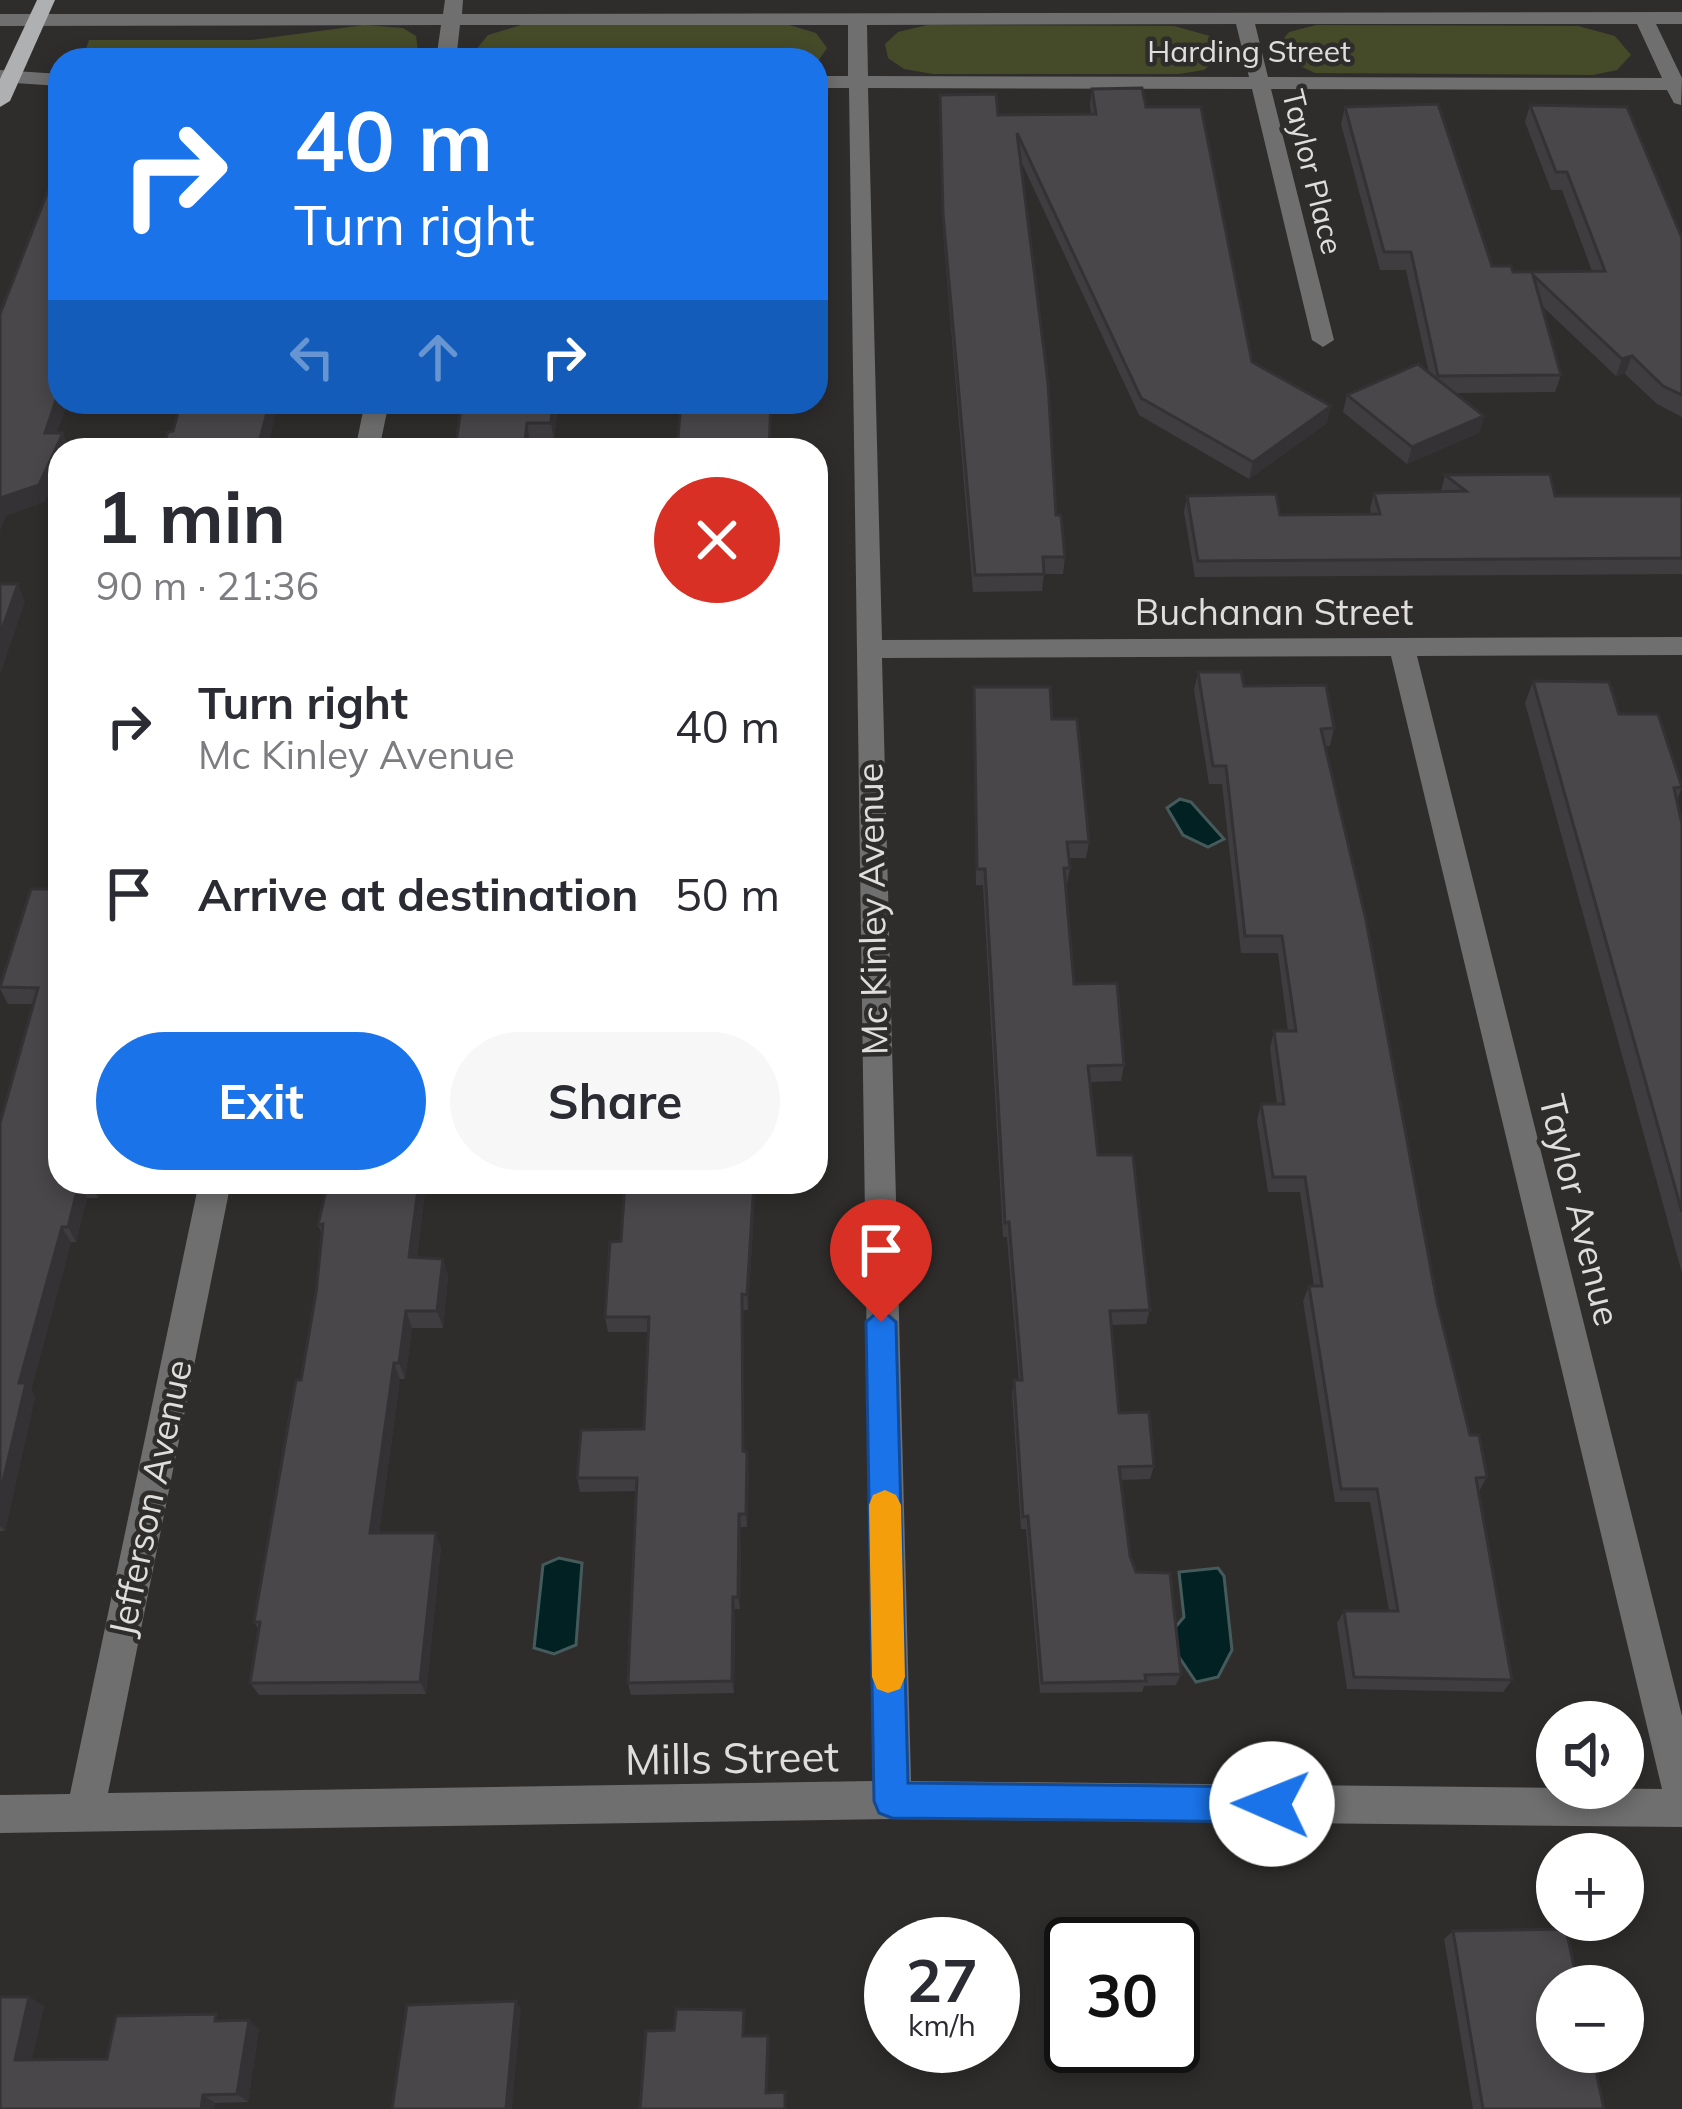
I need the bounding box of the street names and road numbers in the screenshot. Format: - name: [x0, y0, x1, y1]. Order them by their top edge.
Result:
- street label: Harding Street: [1147, 32, 1351, 70]
- street label: Taylor Place: [1274, 86, 1352, 258]
- street label: Buchanan Street: [1135, 589, 1413, 634]
- street label: Mc Kinley Avenue: [846, 762, 897, 1056]
- street label: Taylor Avenue: [1530, 1090, 1631, 1330]
- street label: Jefferson Avenue: [98, 1356, 201, 1640]
- street label: Mills Street: [625, 1729, 839, 1786]

